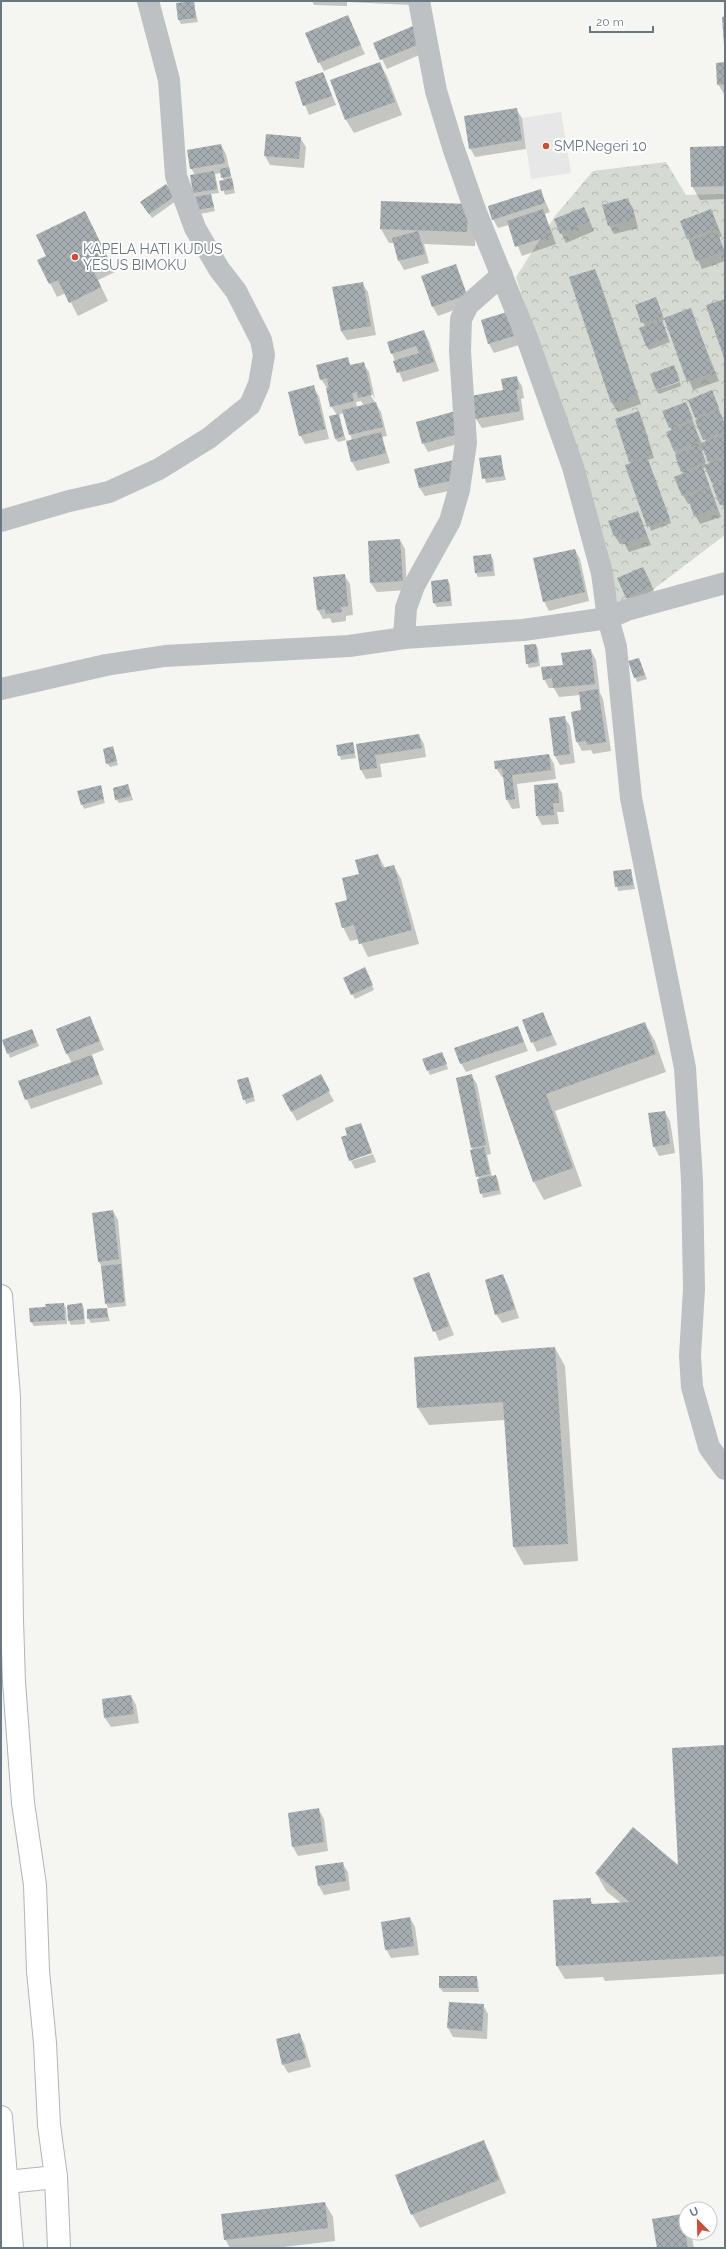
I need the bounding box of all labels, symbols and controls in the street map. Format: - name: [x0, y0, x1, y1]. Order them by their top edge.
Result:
- scale bar: [590, 8, 653, 34]
- text: 20 m: [596, 15, 624, 29]
- place label: SMP.Negeri 10: [554, 138, 647, 154]
- marker: SMP.Negeri 10: [541, 141, 551, 151]
- place label: KAPELA HATI KUDUS YESUS BIMOKU: [83, 241, 223, 273]
- marker: KAPELA HATI KUDUS YESUS BIMOKU: [70, 252, 80, 262]
- north arrow: [678, 2201, 718, 2241]
- text: U: [688, 2205, 701, 2220]

